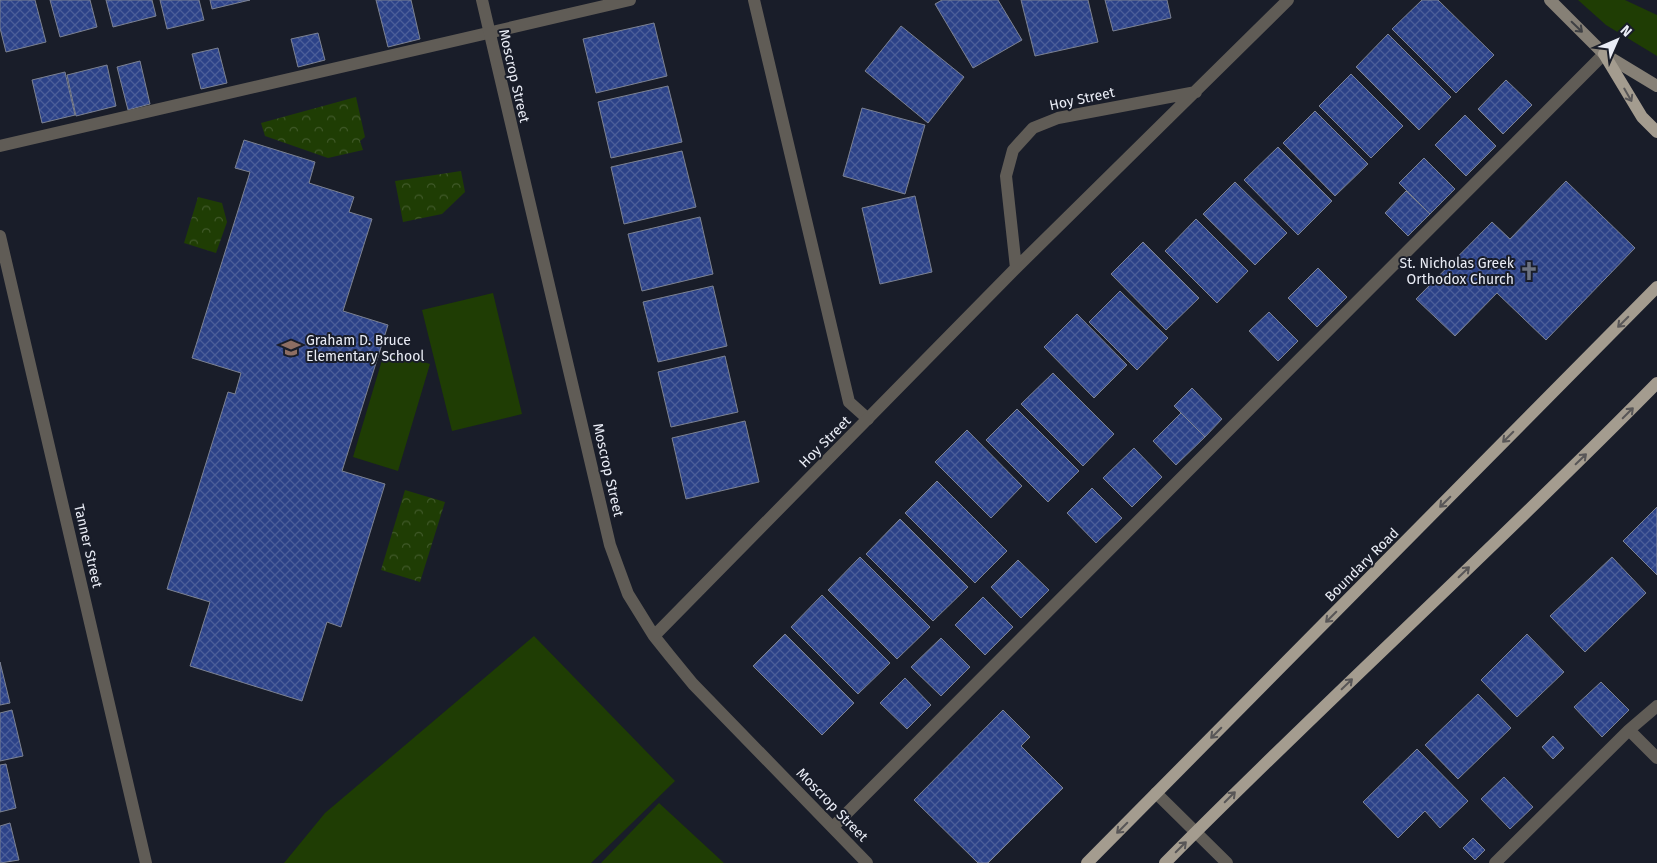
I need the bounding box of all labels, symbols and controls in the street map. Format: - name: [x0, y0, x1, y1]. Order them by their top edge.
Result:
- north arrow: [1592, 15, 1642, 65]
- one-way arrow: [1571, 21, 1583, 33]
- text: N: [1617, 22, 1635, 40]
- street label: Moscrop Street: [495, 28, 533, 125]
- street label: Hoy Street: [1048, 84, 1117, 114]
- one-way arrow: [1624, 87, 1634, 101]
- place label: St. Nicholas Greek Orthodox Church: [1400, 255, 1515, 288]
- church icon: St. Nicholas Greek Orthodox Church: [1518, 260, 1540, 282]
- one-way arrow: [1617, 316, 1629, 328]
- place label: Graham D. Bruce Elementary School: [306, 332, 424, 365]
- school or university icon: Graham D. Bruce Elementary School: [280, 337, 302, 359]
- one-way arrow: [1621, 407, 1634, 419]
- street label: Hoy Street: [796, 412, 855, 471]
- street label: Moscrop Street: [589, 422, 627, 519]
- one-way arrow: [1502, 431, 1514, 444]
- one-way arrow: [1575, 453, 1588, 465]
- one-way arrow: [1439, 495, 1451, 508]
- street label: Tanner Street: [70, 503, 106, 590]
- street label: Boundary Road: [1322, 525, 1402, 605]
- one-way arrow: [1458, 566, 1471, 578]
- one-way arrow: [1324, 611, 1337, 623]
- one-way arrow: [1341, 679, 1353, 691]
- one-way arrow: [1210, 726, 1222, 739]
- street label: Moscrop Street: [793, 765, 872, 846]
- one-way arrow: [1224, 792, 1236, 804]
- one-way arrow: [1116, 822, 1128, 834]
- one-way arrow: [1174, 842, 1186, 854]

